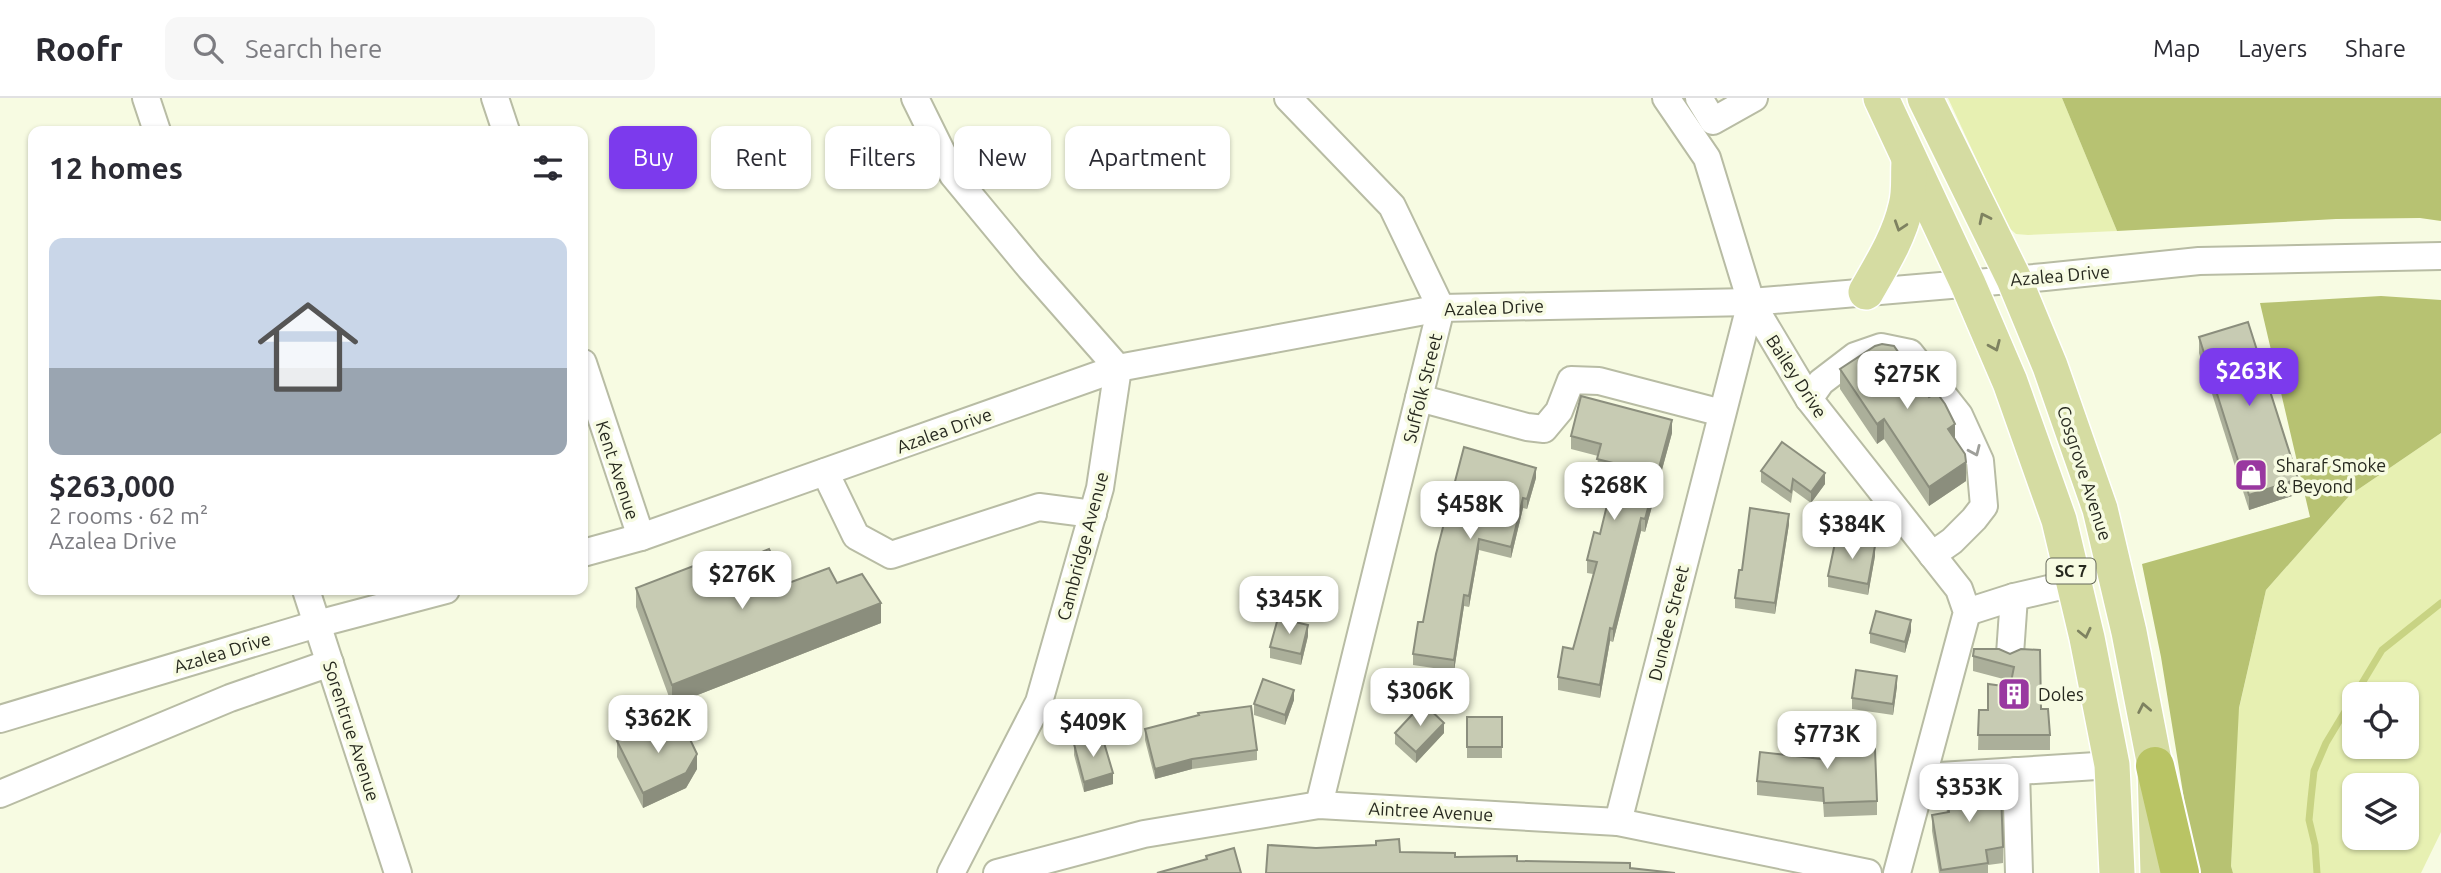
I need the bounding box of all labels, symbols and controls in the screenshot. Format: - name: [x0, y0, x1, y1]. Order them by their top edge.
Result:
- search box: [165, 17, 655, 80]
- icon: search: [189, 29, 227, 67]
- text: Roofr: [35, 30, 123, 67]
- text: Search here: [245, 34, 382, 63]
- text: Map: [2153, 35, 2200, 62]
- text: Layers: [2238, 35, 2307, 62]
- text: Share: [2345, 35, 2406, 62]
- chip: Buy: [609, 126, 697, 189]
- chip: Rent: [711, 126, 811, 189]
- chip: Filters: [825, 126, 940, 189]
- chip: New: [954, 126, 1051, 189]
- chip: Apartment: [1065, 126, 1230, 189]
- icon: filters: [529, 149, 567, 187]
- text: 12 homes: [49, 151, 183, 185]
- one-way arrow: [1978, 213, 1992, 225]
- one-way arrow: [1894, 219, 1909, 231]
- street label: Azalea Drive: [2009, 261, 2111, 289]
- icon: home: [245, 284, 371, 410]
- street label: Azalea Drive: [1444, 295, 1544, 319]
- street label: Suffolk Street: [1399, 331, 1445, 445]
- street label: Bailey Drive: [1763, 331, 1831, 421]
- one-way arrow: [1986, 340, 2000, 352]
- pin: $263K: [2200, 348, 2298, 408]
- pin: $275K: [1858, 352, 1956, 411]
- text: $263K: [2215, 358, 2283, 383]
- text: $275K: [1873, 361, 1941, 386]
- street label: Azalea Drive: [894, 403, 994, 457]
- street label: Cosgrove Avenue: [2054, 403, 2116, 543]
- street label: Kent Avenue: [593, 418, 643, 522]
- one-way arrow: [1967, 444, 1981, 456]
- place label: Sharaf Smoke & Beyond: [2276, 455, 2386, 496]
- shop icon: Sharaf Smoke & Beyond: [2232, 456, 2270, 494]
- pin: $268K: [1565, 462, 1663, 522]
- text: $263,000: [49, 469, 175, 503]
- street label: Cambridge Avenue: [1053, 469, 1111, 623]
- text: $268K: [1580, 472, 1648, 497]
- pin: $458K: [1421, 482, 1519, 541]
- text: $458K: [1436, 491, 1504, 516]
- pin: $384K: [1803, 502, 1901, 561]
- text: 2 rooms · 62 m²: [49, 503, 208, 528]
- text: $384K: [1818, 511, 1886, 536]
- text: Azalea Drive: [49, 528, 177, 553]
- pin: $276K: [693, 552, 791, 611]
- road number: SC 7: [2046, 558, 2096, 584]
- text: $276K: [708, 561, 776, 586]
- street label: Dundee Street: [1644, 563, 1692, 683]
- pin: $345K: [1240, 576, 1338, 636]
- text: $345K: [1255, 586, 1323, 611]
- one-way arrow: [2077, 627, 2092, 639]
- street label: Azalea Drive: [171, 628, 273, 676]
- street label: Sorentrue Avenue: [320, 659, 384, 803]
- pin: $306K: [1371, 668, 1469, 728]
- building icon: Doles: [1995, 675, 2033, 713]
- text: $306K: [1386, 678, 1454, 703]
- map controls: [2342, 682, 2419, 850]
- button: locate: [2342, 682, 2419, 759]
- place label: Doles: [2038, 684, 2084, 704]
- pin: $362K: [609, 696, 707, 755]
- pin: $409K: [1044, 700, 1142, 759]
- one-way arrow: [2137, 702, 2152, 714]
- text: $362K: [624, 705, 692, 730]
- text: $409K: [1059, 709, 1127, 734]
- pin: $773K: [1778, 712, 1876, 771]
- text: $773K: [1793, 721, 1861, 746]
- pin: $353K: [1920, 764, 2018, 824]
- button: layers: [2342, 773, 2419, 850]
- text: $353K: [1935, 774, 2003, 799]
- street label: Aintree Avenue: [1368, 798, 1494, 824]

